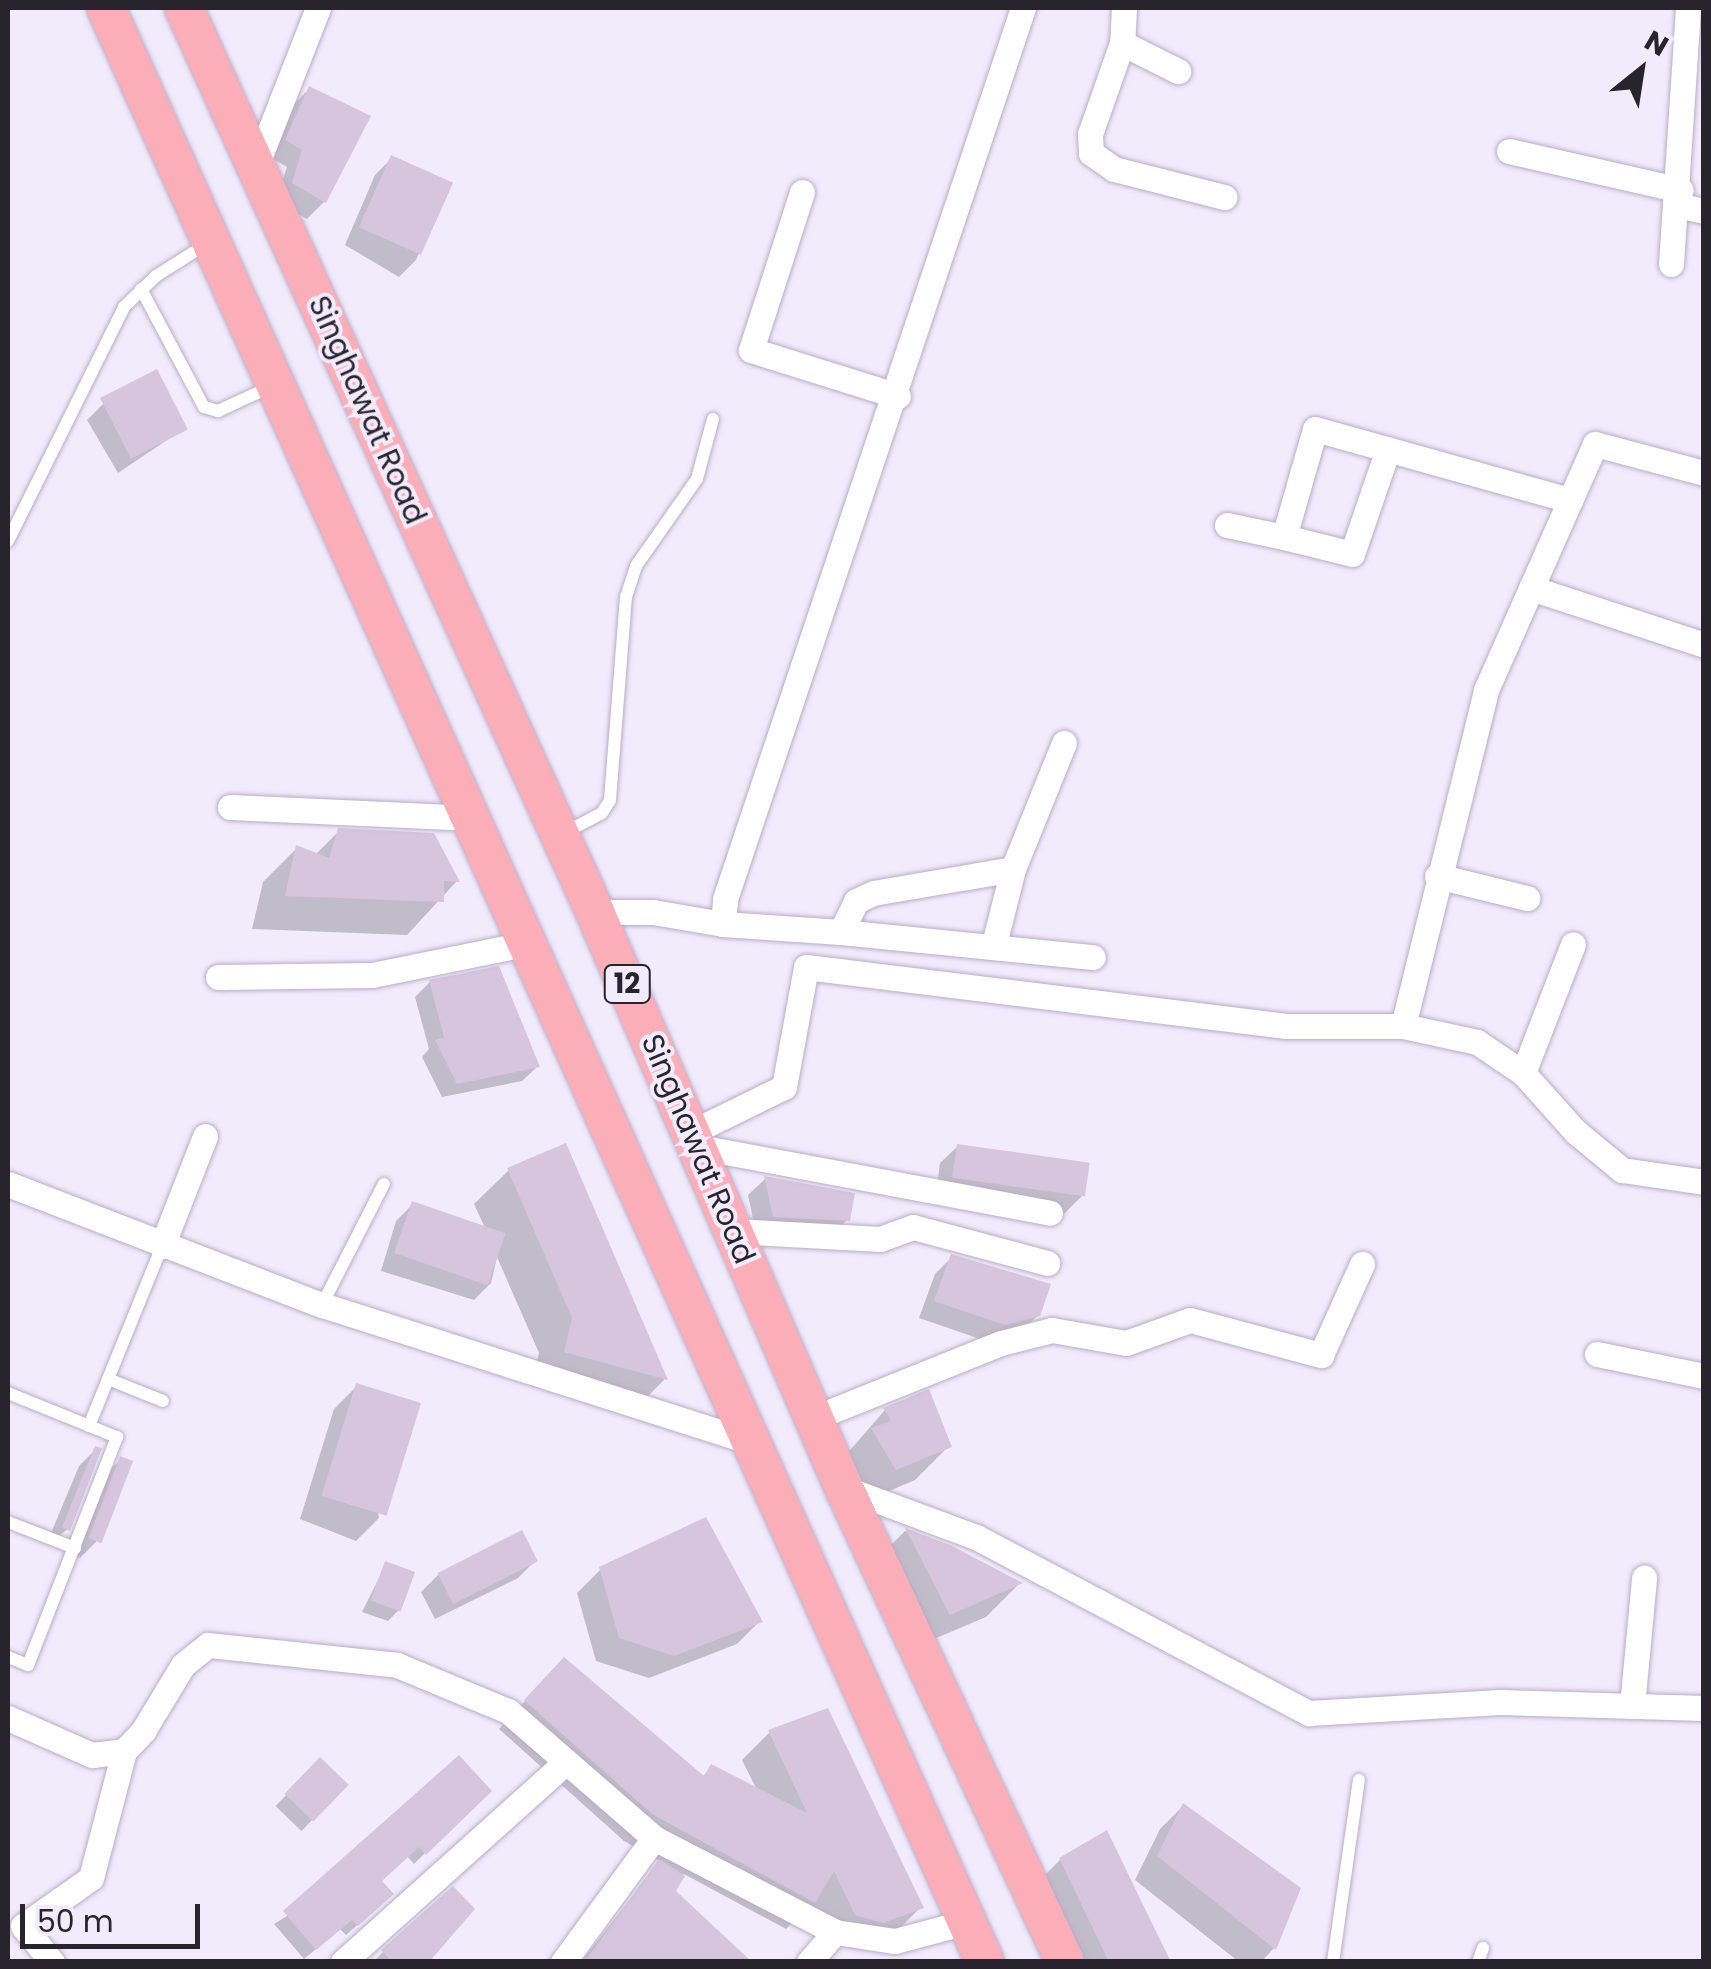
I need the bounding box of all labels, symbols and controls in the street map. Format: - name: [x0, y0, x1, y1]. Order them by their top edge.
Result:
- north arrow: [1591, 20, 1691, 120]
- text: N: [1637, 21, 1675, 66]
- street label: Singhawat Road: [301, 290, 433, 530]
- road number: 12: [602, 961, 652, 1007]
- street label: Singhawat Road: [633, 1029, 763, 1269]
- scale bar: [25, 1884, 205, 1946]
- text: 50 m: [37, 1900, 114, 1943]

